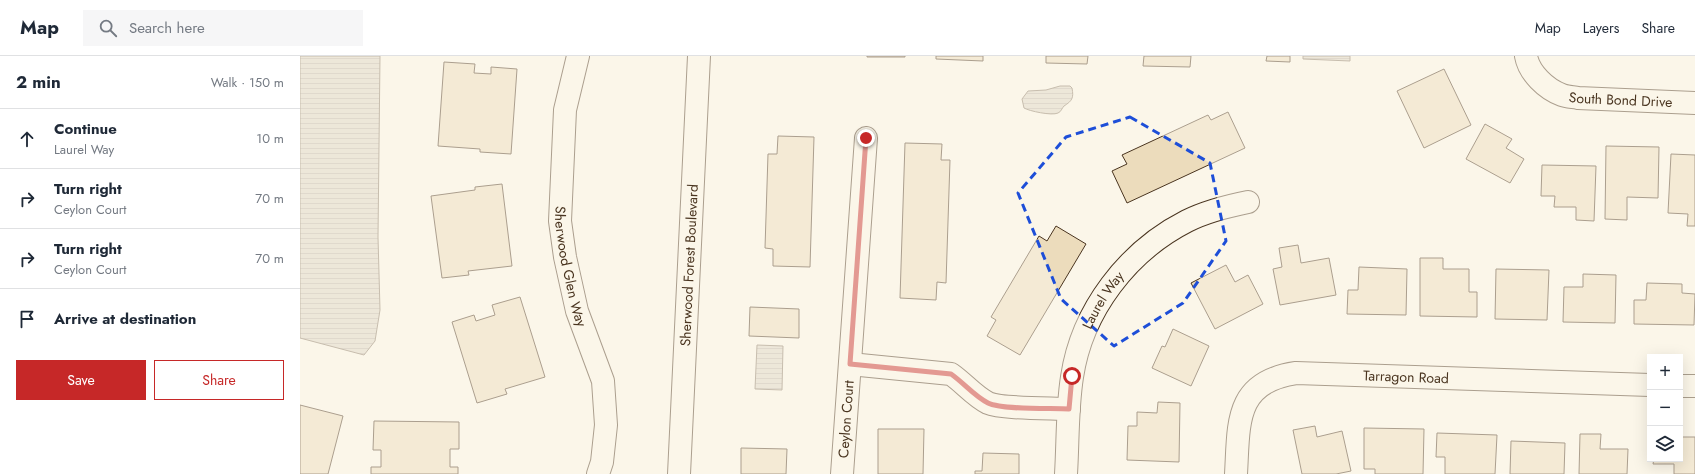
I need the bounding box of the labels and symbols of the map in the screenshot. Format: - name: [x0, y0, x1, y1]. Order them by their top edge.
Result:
- street label: South Bond Drive: [1568, 87, 1673, 112]
- route end: [857, 129, 875, 147]
- street label: Sherwood Forest Boulevard: [675, 184, 703, 347]
- street label: Sherwood Glen Way: [550, 206, 592, 330]
- street label: Laurel Way: [1077, 266, 1129, 332]
- street label: Tarragon Road: [1363, 365, 1449, 388]
- route start: [1063, 367, 1081, 385]
- street label: Ceylon Court: [833, 379, 859, 459]

